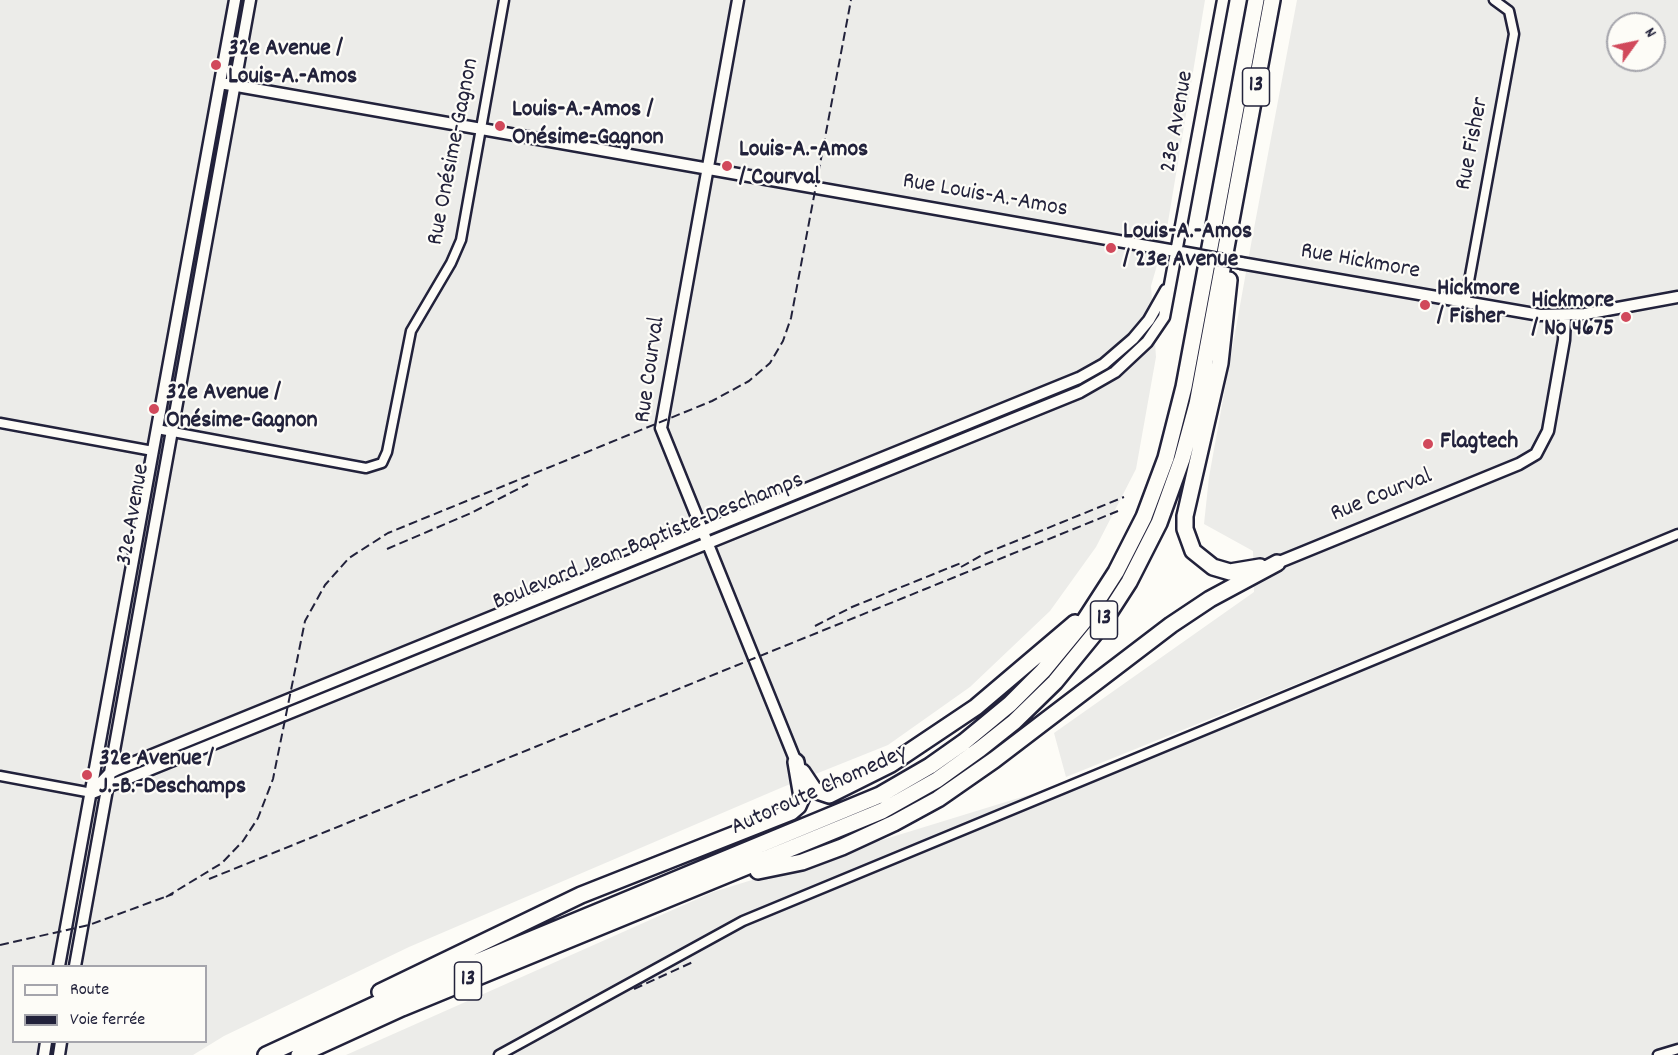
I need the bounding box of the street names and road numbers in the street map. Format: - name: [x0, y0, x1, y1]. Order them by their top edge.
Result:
- street label: Rue Onésime-Gagnon: [423, 56, 487, 248]
- road number: 13: [1242, 68, 1270, 106]
- street label: 23e Avenue: [1156, 69, 1202, 175]
- street label: Rue Fisher: [1451, 95, 1497, 193]
- street label: Rue Louis-A.-Amos: [900, 168, 1070, 226]
- street label: Rue Hickmore: [1298, 238, 1422, 288]
- street label: Rue Courval: [630, 315, 674, 425]
- street label: 32e Avenue: [112, 462, 158, 568]
- street label: Rue Courval: [1327, 464, 1437, 530]
- street label: Boulevard Jean-Baptiste-Deschamps: [489, 467, 809, 619]
- road number: 13: [1090, 601, 1118, 639]
- street label: Autoroute Chomedey: [727, 740, 913, 844]
- road number: 13: [454, 962, 482, 1000]

